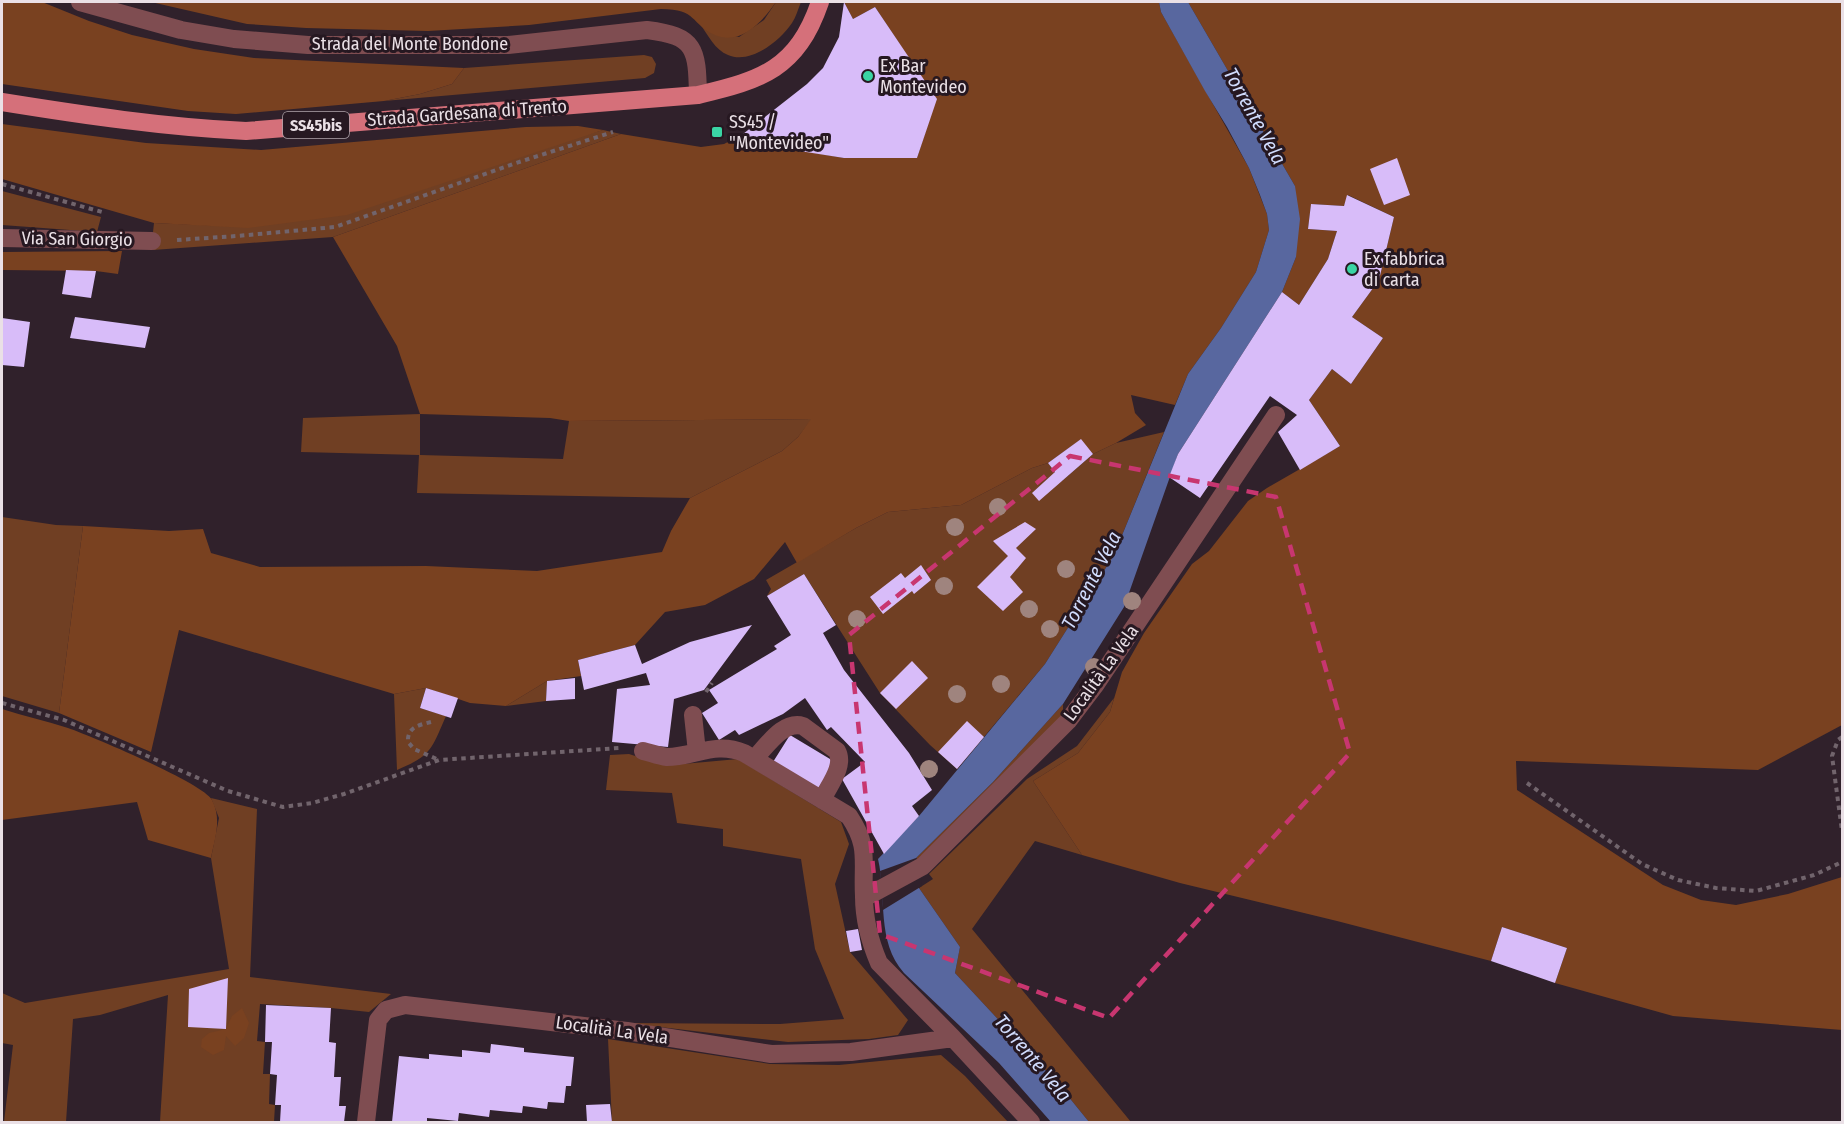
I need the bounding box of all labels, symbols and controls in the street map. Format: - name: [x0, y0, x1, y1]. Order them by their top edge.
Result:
- street label: Strada del Monte Bondone: [312, 33, 508, 55]
- place label: Ex Bar Montevideo: [880, 55, 967, 98]
- water label: Torrente Vela: [1219, 64, 1291, 168]
- marker: Ex Bar Montevideo: [861, 69, 875, 83]
- street label: Strada Gardesana di Trento: [367, 95, 567, 131]
- place label: SS45 / "Montevideo": [729, 111, 829, 154]
- road number: SS45bis: [283, 112, 349, 138]
- marker: SS45 / "Montevideo": [710, 125, 724, 139]
- street label: Via San Giorgio: [21, 227, 133, 251]
- place label: Ex fabbrica di carta: [1364, 248, 1445, 291]
- marker: Ex fabbrica di carta: [1345, 262, 1359, 276]
- water label: Torrente Vela: [1056, 527, 1126, 633]
- street label: Località La Vela: [1059, 621, 1143, 725]
- water label: Torrente Vela: [990, 1009, 1076, 1107]
- street label: Località La Vela: [554, 1011, 670, 1049]

